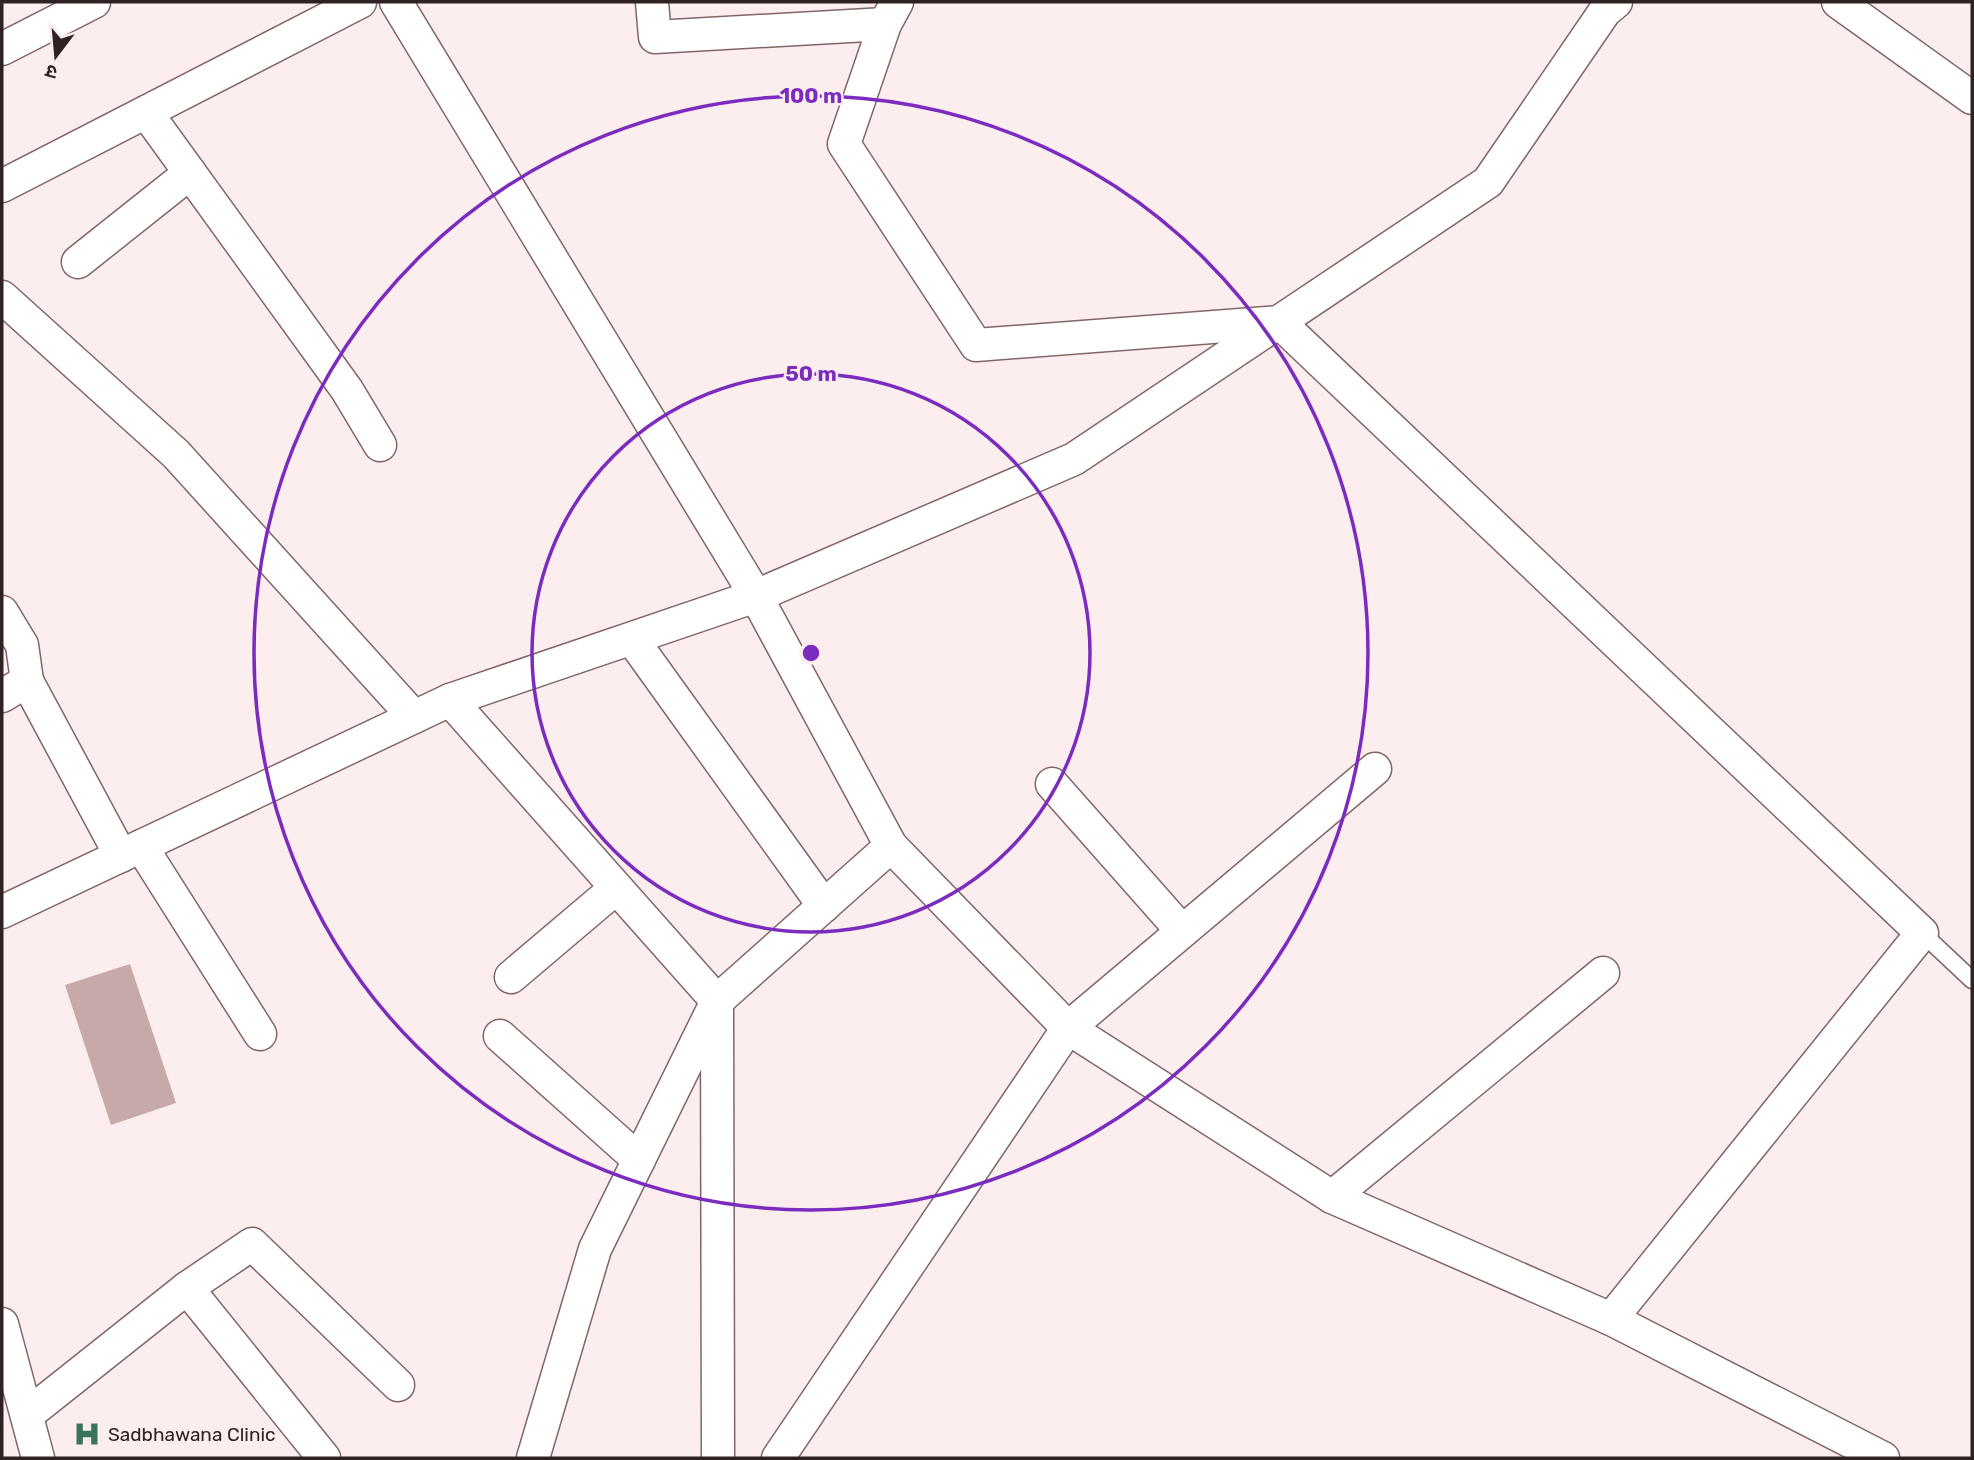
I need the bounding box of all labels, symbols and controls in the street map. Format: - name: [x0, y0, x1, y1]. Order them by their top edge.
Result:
- north arrow: [21, 21, 91, 91]
- text: उ: [42, 59, 60, 84]
- text: 100 m: [780, 83, 842, 108]
- text: 50 m: [785, 361, 837, 386]
- centre of rings: [799, 641, 823, 665]
- hospital icon: Sadbhawana Clinic: [72, 1419, 102, 1449]
- place label: Sadbhawana Clinic: [108, 1423, 276, 1446]

